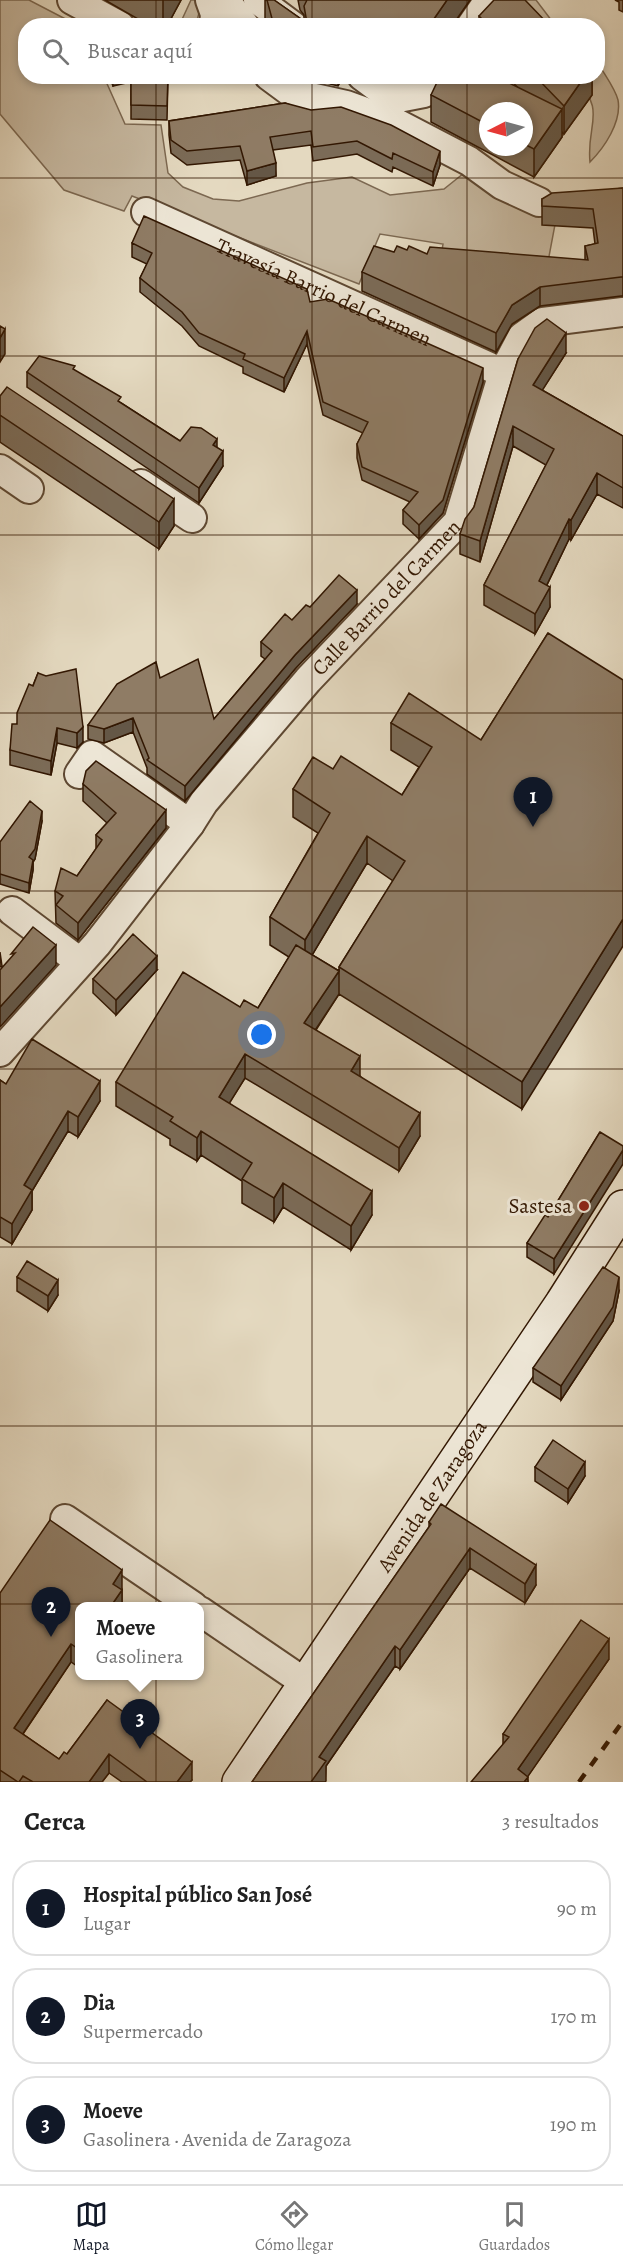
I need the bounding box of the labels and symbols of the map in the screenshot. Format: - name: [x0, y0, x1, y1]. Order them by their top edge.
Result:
- north arrow: [479, 102, 533, 156]
- street label: Travesía Barrio del Carmen: [212, 231, 436, 353]
- street label: Calle Barrio del Carmen: [305, 514, 467, 682]
- pin: 1: [514, 778, 552, 827]
- your location: [247, 1020, 276, 1049]
- place label: Sastesa: [508, 1192, 572, 1220]
- marker: Sastesa: [577, 1199, 591, 1213]
- street label: Avenida de Zaragoza: [370, 1414, 493, 1578]
- pin: 2: [32, 1588, 70, 1637]
- pin: 3: [120, 1700, 160, 1749]

